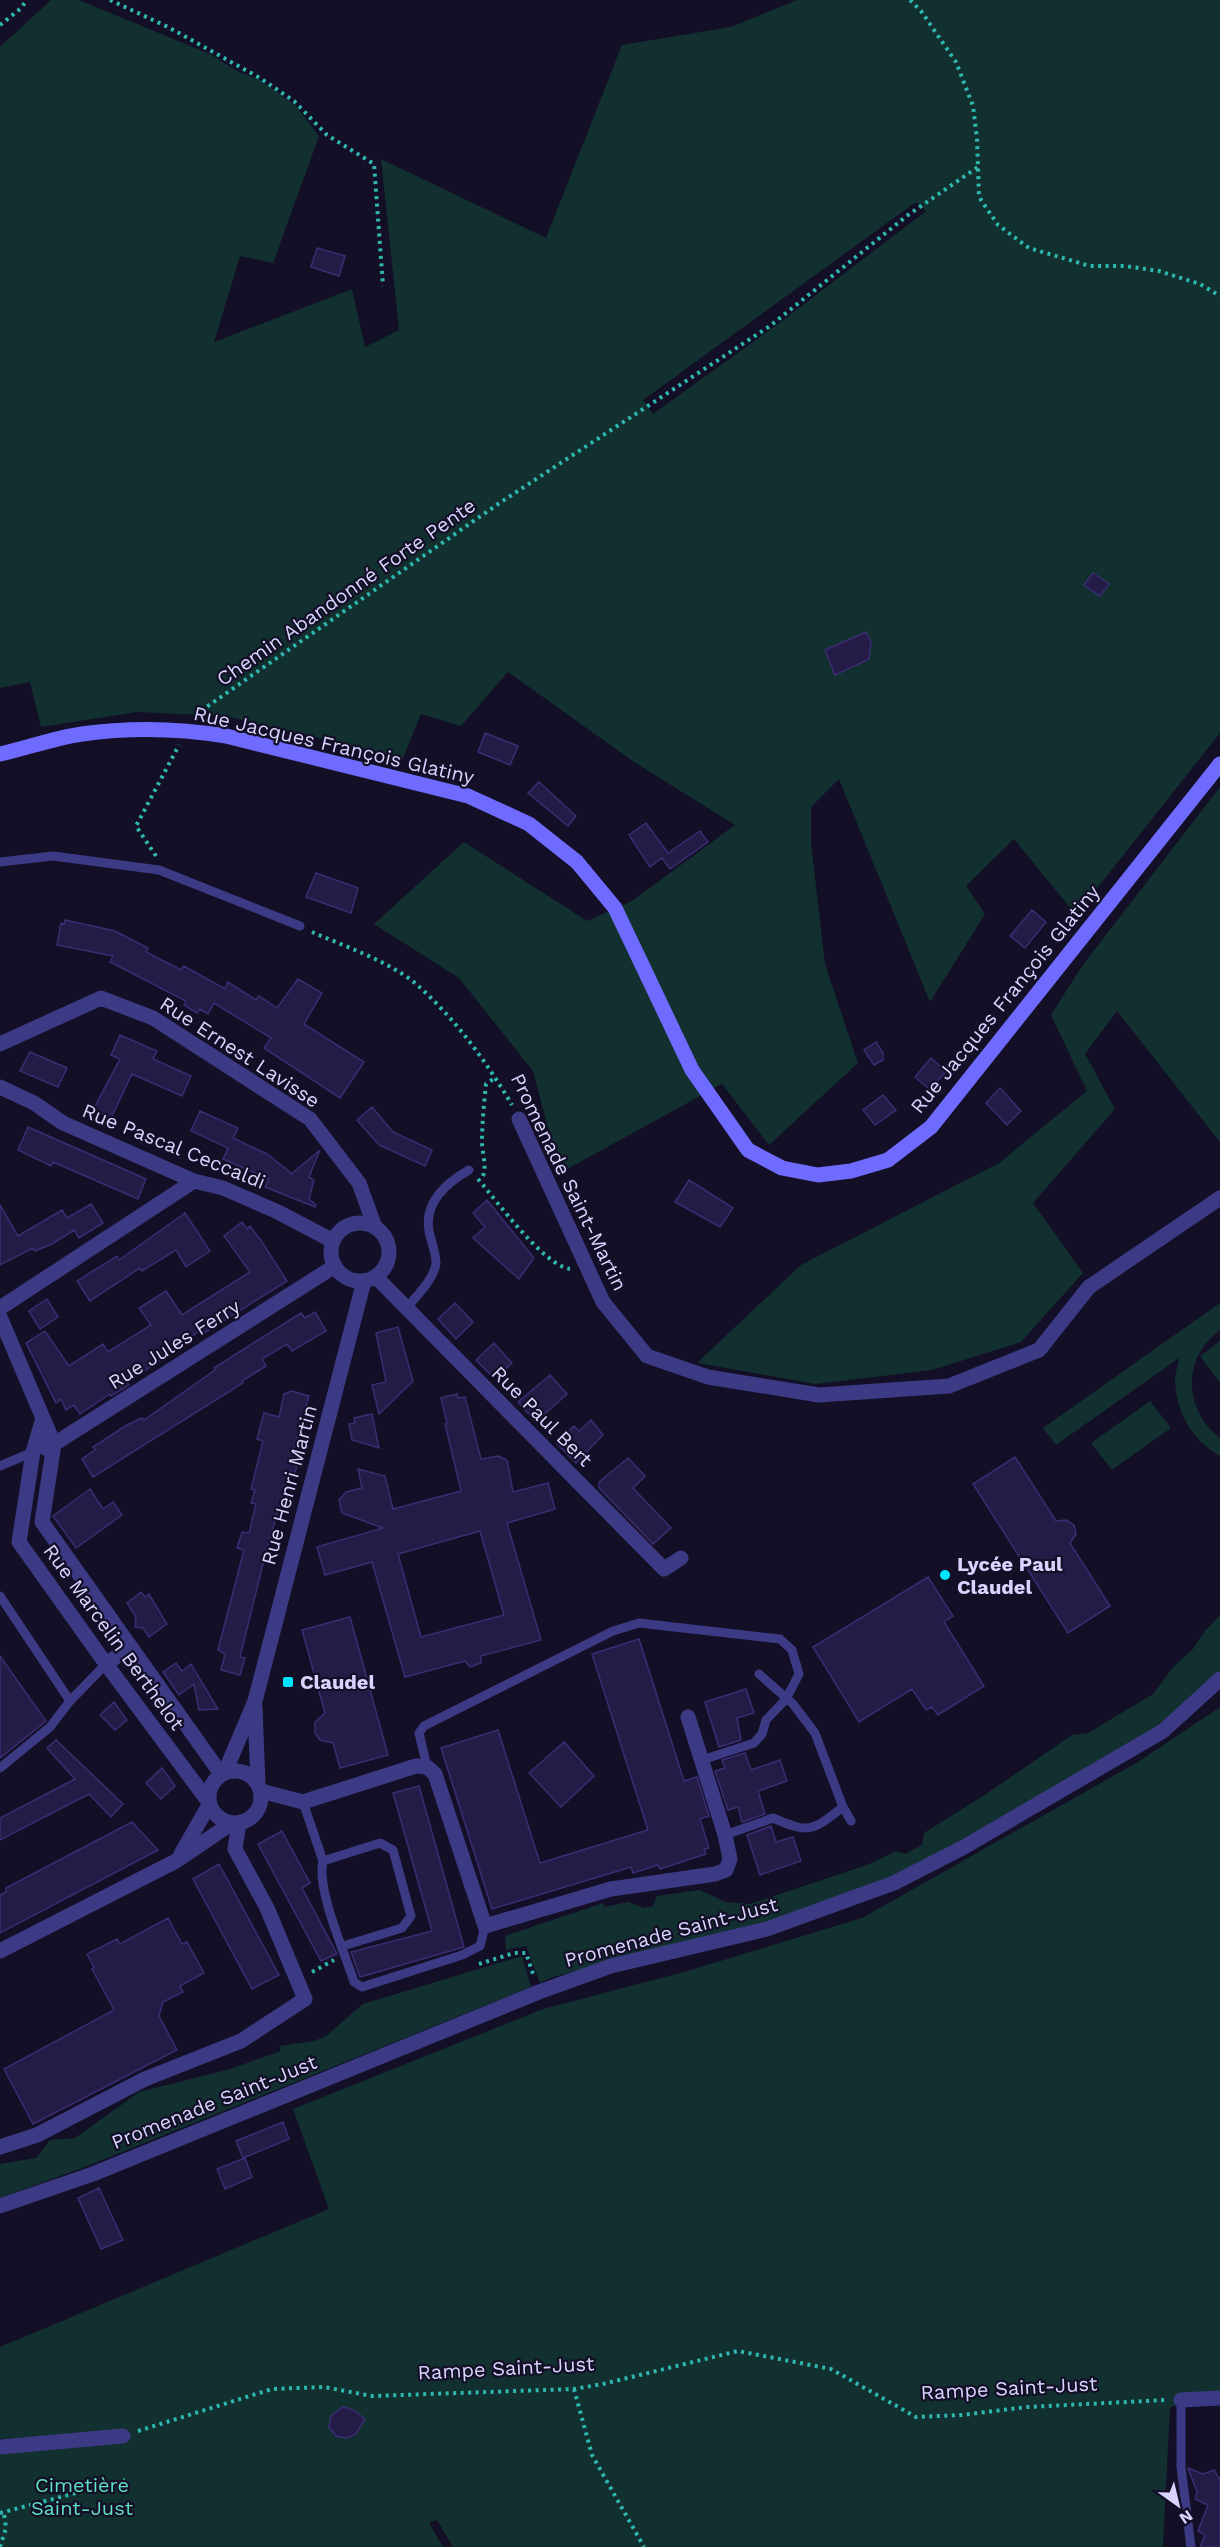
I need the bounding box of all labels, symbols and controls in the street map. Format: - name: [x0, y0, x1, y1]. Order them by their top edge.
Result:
- street label: Chemin Abandonné Forte Pente: [212, 493, 480, 691]
- street label: Rue Jacques François Glatiny: [191, 701, 477, 789]
- street label: Rue Jacques François Glatiny: [905, 879, 1105, 1118]
- street label: Rue Ernest Lavisse: [156, 991, 324, 1113]
- street label: Promenade Saint-Martin: [506, 1069, 632, 1295]
- street label: Rue Pascal Ceccaldi: [79, 1098, 269, 1194]
- street label: Rue Jules Ferry: [104, 1293, 245, 1394]
- street label: Rue Paul Bert: [487, 1361, 598, 1472]
- street label: Rue Henri Martin: [256, 1402, 322, 1568]
- street label: Rue Marcelin Berthelot: [38, 1539, 190, 1735]
- place label: Lycée Paul Claudel: [957, 1552, 1063, 1599]
- marker: Lycée Paul Claudel: [938, 1568, 952, 1582]
- place label: Claudel: [300, 1670, 375, 1694]
- marker: Claudel: [281, 1675, 295, 1689]
- street label: Promenade Saint-Just: [562, 1892, 781, 1972]
- street label: Promenade Saint-Just: [108, 2050, 321, 2154]
- street label: Rampe Saint-Just: [417, 2351, 596, 2385]
- street label: Rampe Saint-Just: [920, 2371, 1099, 2405]
- park label: Cimetière Saint-Just: [31, 2473, 134, 2520]
- north arrow: [1148, 2475, 1208, 2535]
- text: N: [1176, 2506, 1196, 2528]

